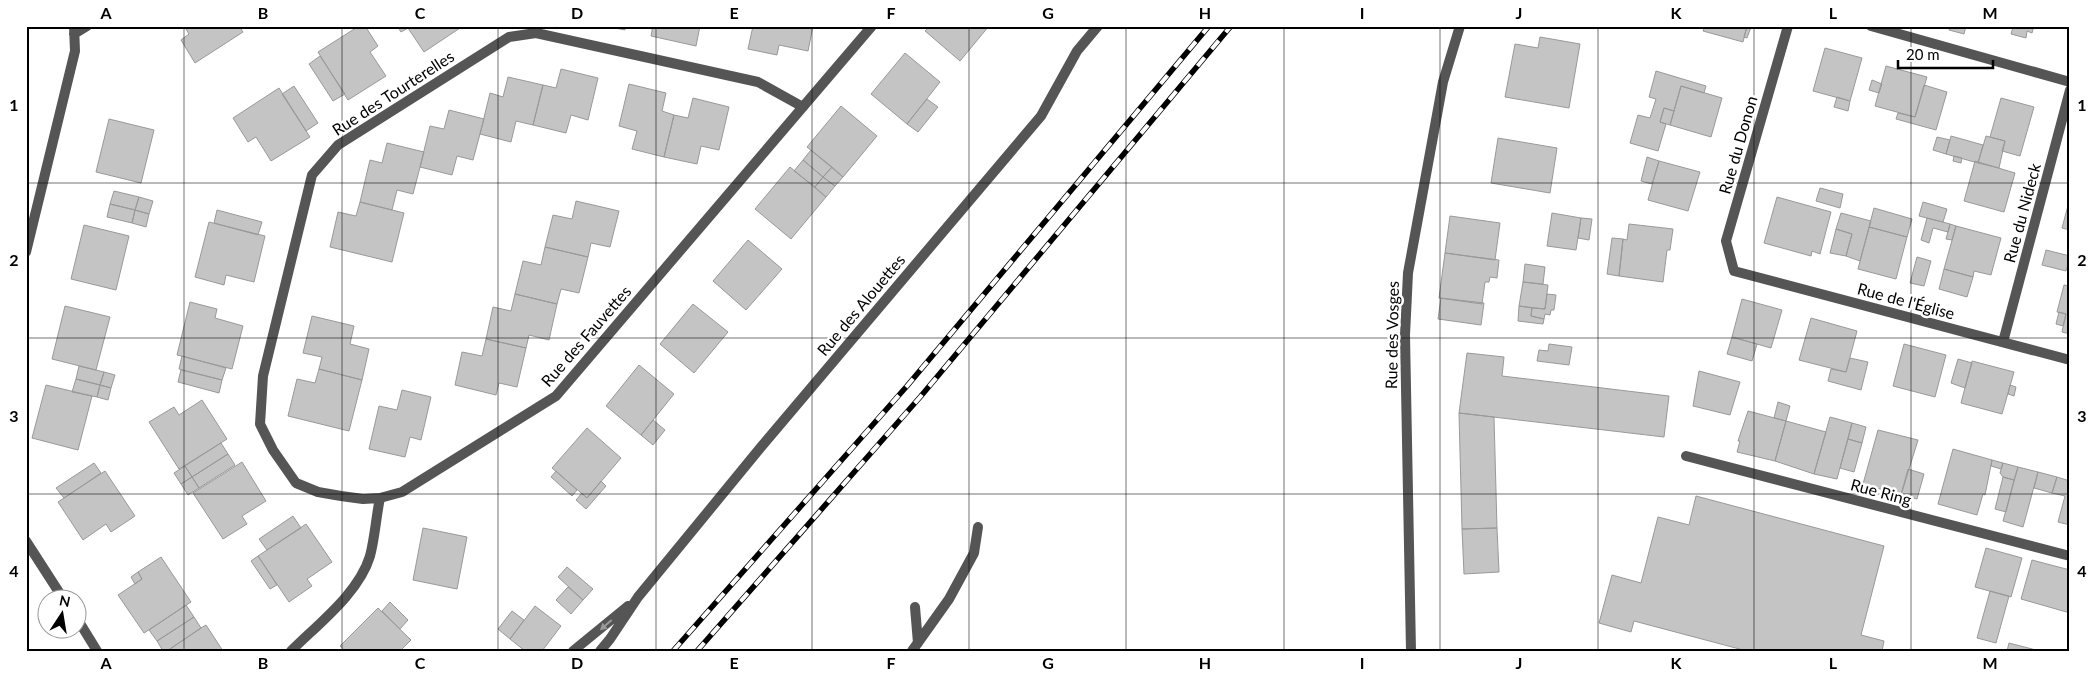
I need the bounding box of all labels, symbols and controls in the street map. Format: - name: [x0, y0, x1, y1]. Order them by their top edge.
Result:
- text: A: [99, 3, 112, 22]
- text: B: [258, 3, 268, 22]
- text: C: [415, 3, 426, 22]
- text: D: [571, 3, 583, 22]
- text: E: [729, 3, 739, 22]
- text: F: [886, 3, 896, 22]
- text: G: [1042, 3, 1054, 22]
- text: H: [1199, 3, 1211, 22]
- text: I: [1360, 3, 1364, 22]
- text: J: [1516, 3, 1522, 22]
- text: K: [1671, 3, 1683, 22]
- text: L: [1829, 3, 1838, 22]
- text: M: [1982, 3, 1998, 22]
- scale bar: [1898, 38, 1994, 70]
- text: 20 m: [1906, 45, 1940, 63]
- street label: Rue des Tourterelles: [328, 46, 457, 139]
- street label: Rue du Donon: [1714, 94, 1761, 196]
- text: 1: [9, 95, 19, 114]
- text: 1: [2077, 95, 2087, 114]
- street label: Rue du Nideck: [1999, 160, 2044, 265]
- text: 2: [9, 250, 19, 269]
- street label: Rue des Alouettes: [813, 250, 909, 359]
- text: 2: [2077, 250, 2087, 269]
- street label: Rue de l'Église: [1855, 278, 1957, 323]
- street label: Rue des Fauvettes: [537, 281, 635, 390]
- street label: Rue des Vosges: [1381, 281, 1402, 389]
- text: 3: [9, 406, 19, 425]
- text: 3: [2077, 406, 2087, 425]
- street label: Rue Ring: [1849, 474, 1914, 509]
- text: 4: [9, 561, 19, 580]
- text: 4: [2077, 561, 2087, 580]
- north arrow: [38, 590, 88, 640]
- text: N: [58, 591, 72, 610]
- one-way arrow: [600, 619, 612, 630]
- text: A: [99, 653, 112, 672]
- text: B: [258, 653, 268, 672]
- text: C: [415, 653, 426, 672]
- text: D: [571, 653, 583, 672]
- text: E: [729, 653, 739, 672]
- text: F: [886, 653, 896, 672]
- text: G: [1042, 653, 1054, 672]
- text: H: [1199, 653, 1211, 672]
- text: I: [1360, 653, 1364, 672]
- text: J: [1516, 653, 1522, 672]
- text: K: [1671, 653, 1683, 672]
- text: L: [1829, 653, 1838, 672]
- text: M: [1982, 653, 1998, 672]

